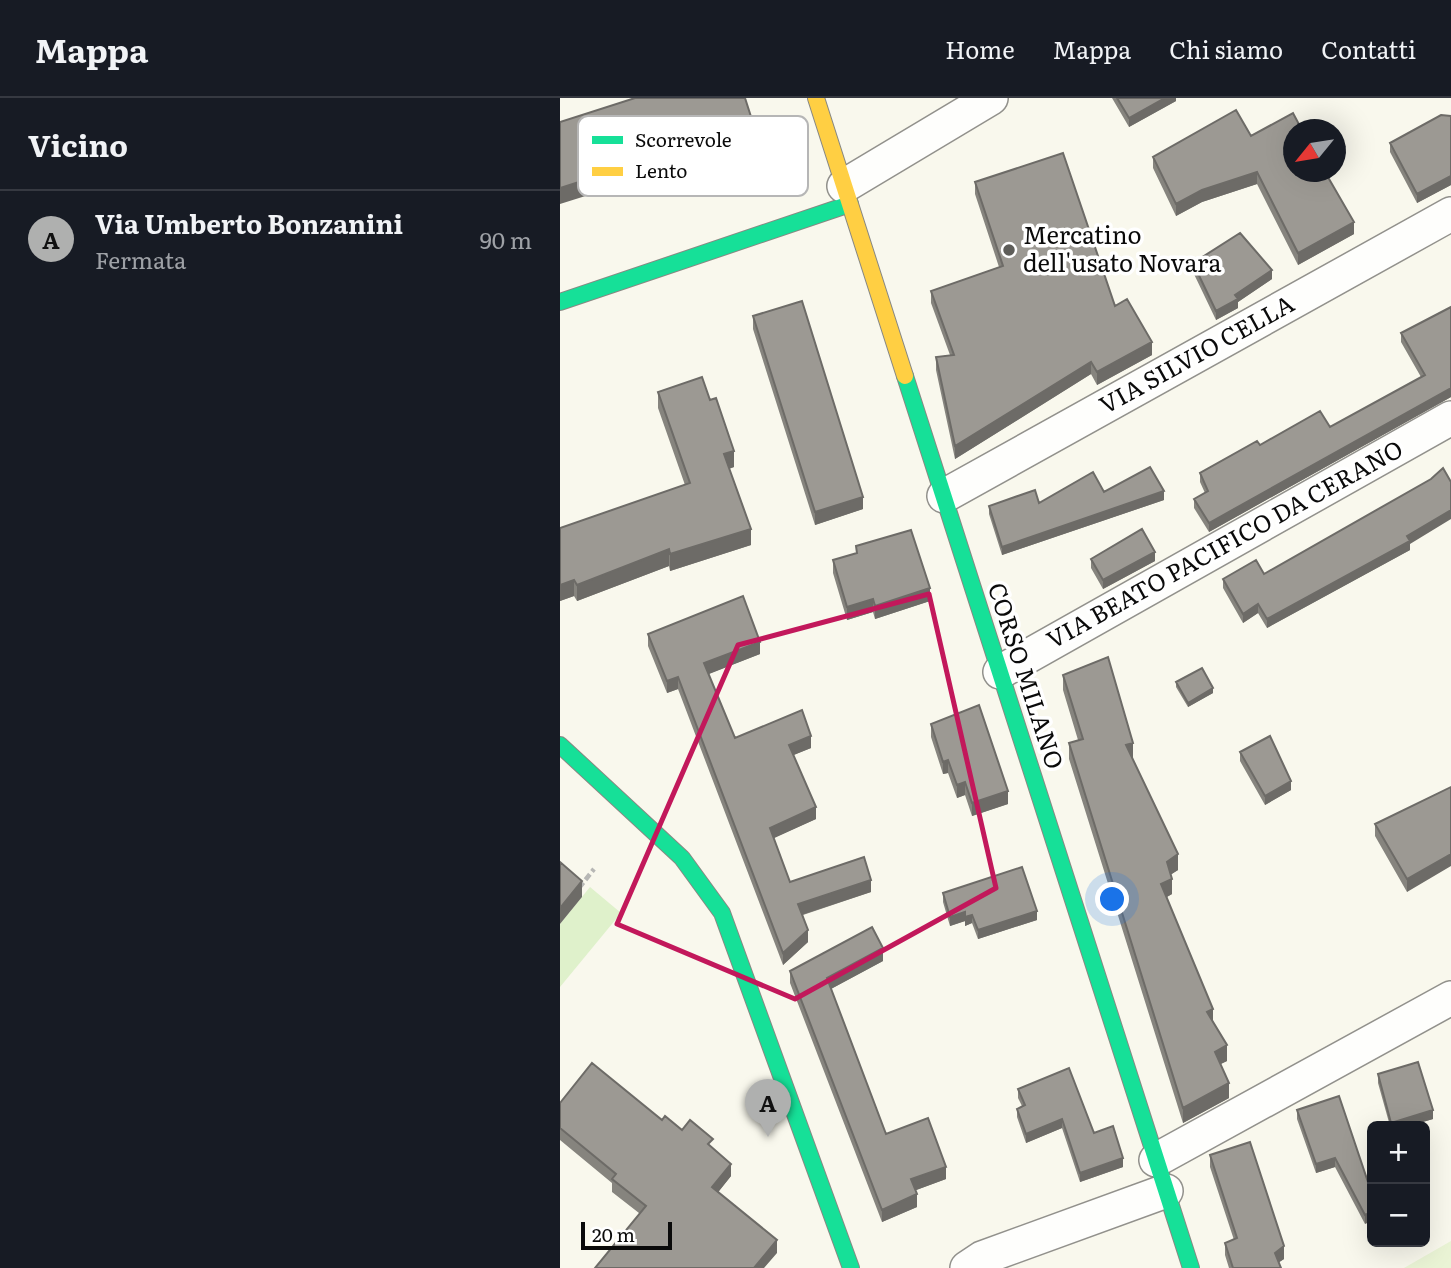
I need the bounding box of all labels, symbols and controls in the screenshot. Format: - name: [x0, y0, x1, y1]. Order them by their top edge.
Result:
- text: Mappa: [35, 24, 148, 73]
- text: Home: [945, 31, 1015, 66]
- text: Mappa: [1053, 31, 1131, 66]
- text: Chi siamo: [1169, 31, 1283, 66]
- text: Contatti: [1321, 31, 1416, 66]
- legend: [578, 116, 808, 196]
- north arrow: [1283, 119, 1346, 182]
- text: Vicino: [28, 122, 128, 166]
- text: Scorrevole: [635, 125, 732, 153]
- text: Lento: [635, 156, 688, 184]
- text: Via Umberto Bonzanini: [95, 203, 403, 242]
- place label: Mercatino dell'usato Novara: [1023, 216, 1221, 279]
- text: A: [42, 222, 60, 256]
- text: 90 m: [480, 222, 532, 256]
- text: Fermata: [95, 242, 186, 276]
- marker: Mercatino dell'usato Novara: [1001, 242, 1017, 258]
- street label: VIA SILVIO CELLA: [1092, 285, 1300, 421]
- street label: VIA BEATO PACIFICO DA CERANO: [1039, 430, 1408, 656]
- street label: CORSO MILANO: [981, 577, 1074, 773]
- your location: [1095, 882, 1129, 916]
- pin: A: [745, 1079, 791, 1137]
- map controls: [1367, 1121, 1430, 1247]
- button: +: [1367, 1121, 1430, 1184]
- button: −: [1367, 1184, 1430, 1247]
- scale bar: [581, 1219, 672, 1251]
- text: 20 m: [592, 1220, 635, 1248]

